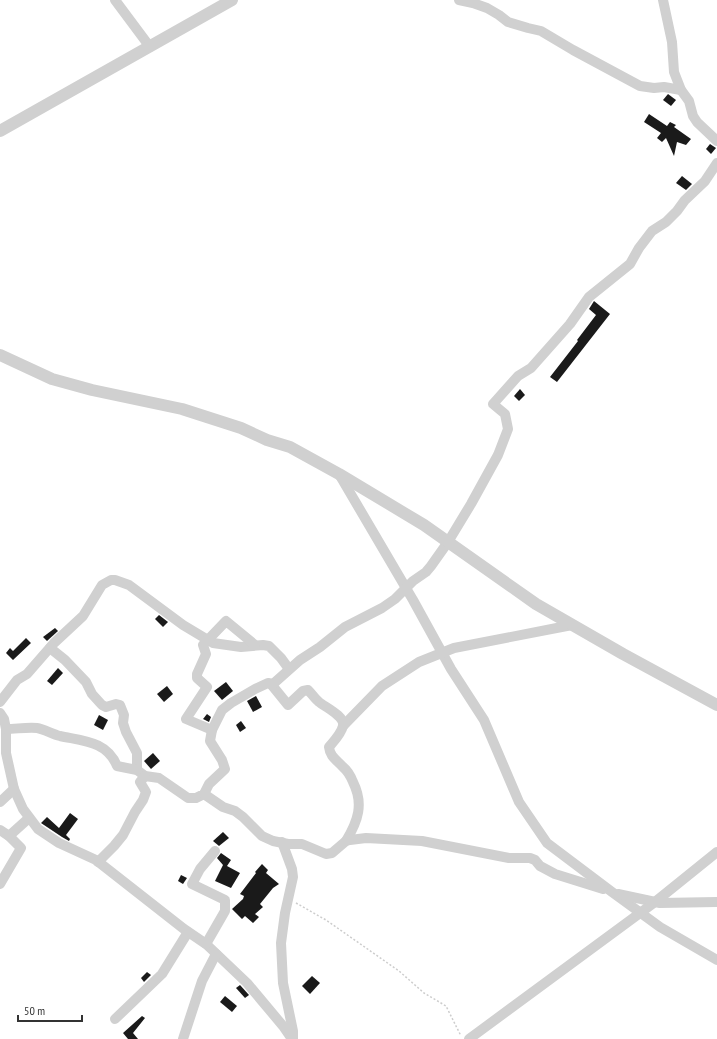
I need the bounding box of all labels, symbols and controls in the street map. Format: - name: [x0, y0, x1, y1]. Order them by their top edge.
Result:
- scale bar: [18, 997, 82, 1023]
- text: 50 m: [24, 1003, 45, 1018]

